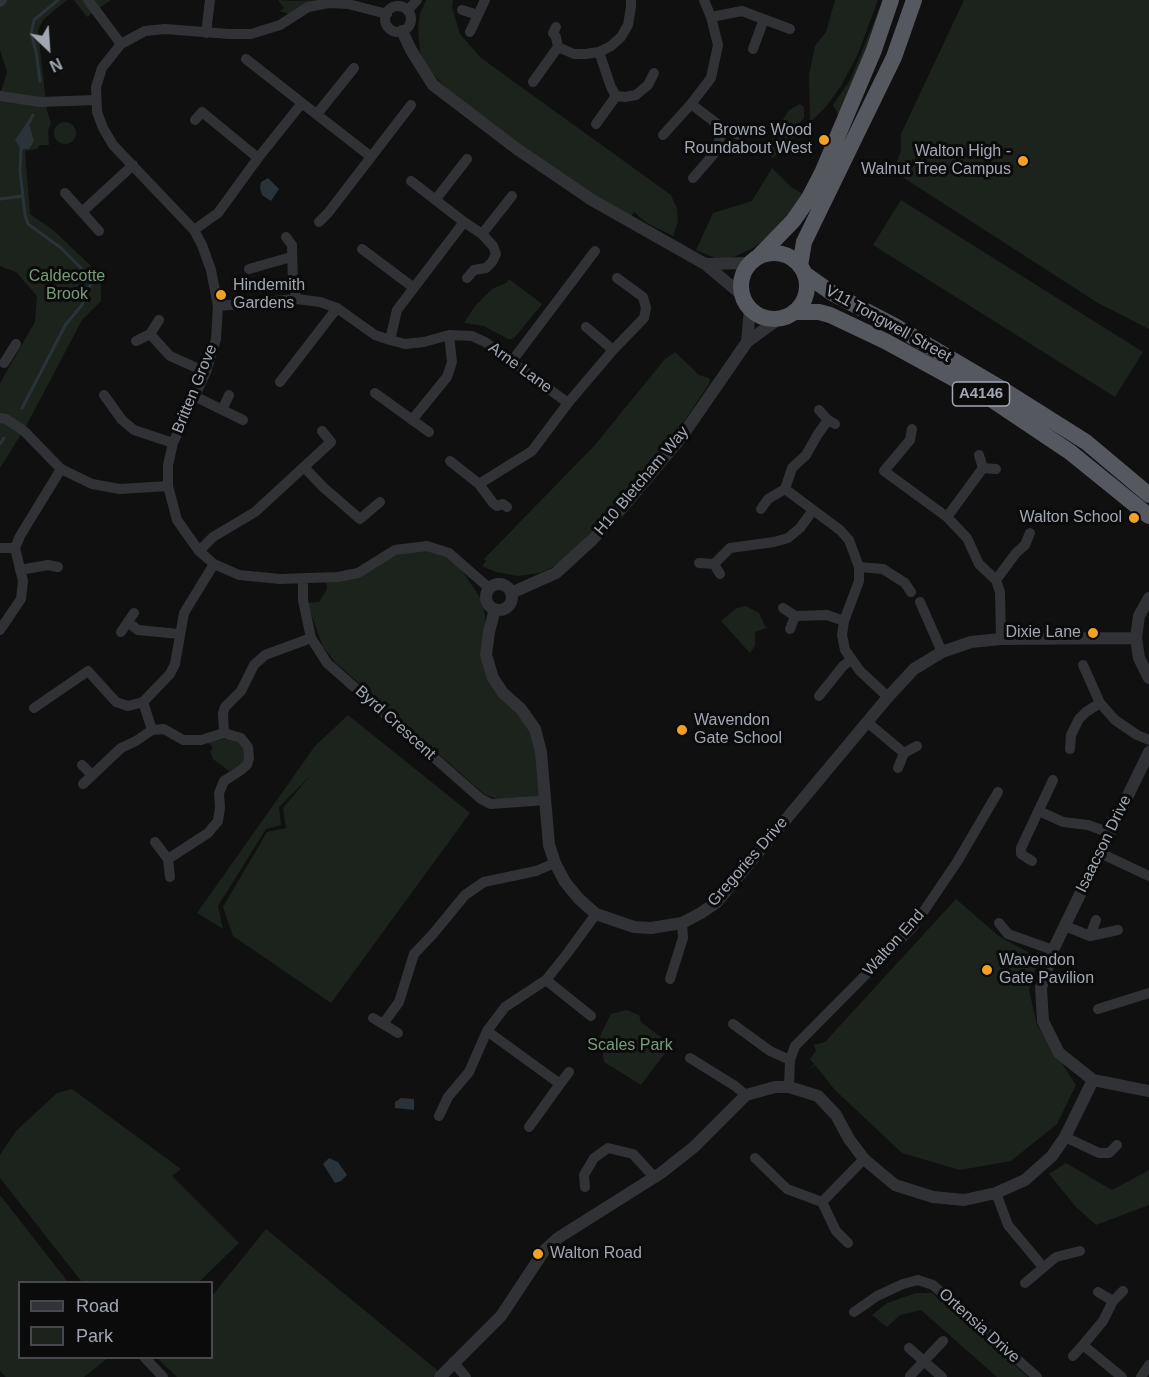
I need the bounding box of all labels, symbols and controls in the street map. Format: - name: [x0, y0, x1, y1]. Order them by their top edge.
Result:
- north arrow: [18, 18, 78, 78]
- text: N: [47, 55, 65, 75]
- place label: Browns Wood Roundabout West: [684, 121, 812, 159]
- marker: Browns Wood Roundabout West: [817, 133, 831, 147]
- place label: Walton High - Walnut Tree Campus: [861, 142, 1011, 180]
- marker: Walton High - Walnut Tree Campus: [1016, 154, 1030, 168]
- park label: Caldecotte Brook: [29, 267, 105, 305]
- place label: Hindemith Gardens: [233, 276, 305, 314]
- street label: V11 Tongwell Street: [822, 281, 954, 367]
- marker: Hindemith Gardens: [214, 288, 228, 302]
- street label: Arne Lane: [484, 339, 556, 397]
- street label: Britten Grove: [168, 342, 222, 436]
- road number: A4146: [952, 382, 1010, 406]
- street label: H10 Bletcham Way: [591, 423, 693, 539]
- place label: Walton School: [1019, 508, 1122, 528]
- marker: Walton School: [1127, 511, 1141, 525]
- place label: Dixie Lane: [1005, 623, 1081, 643]
- marker: Dixie Lane: [1086, 626, 1100, 640]
- street label: Byrd Crescent: [351, 682, 439, 764]
- place label: Wavendon Gate School: [694, 711, 782, 749]
- marker: Wavendon Gate School: [675, 723, 689, 737]
- street label: Isaacson Drive: [1072, 792, 1136, 896]
- street label: Gregories Drive: [704, 813, 792, 911]
- street label: Walton End: [859, 906, 929, 980]
- place label: Wavendon Gate Pavilion: [999, 951, 1094, 989]
- marker: Wavendon Gate Pavilion: [980, 963, 994, 977]
- park label: Scales Park: [587, 1036, 673, 1056]
- place label: Walton Road: [550, 1244, 642, 1264]
- marker: Walton Road: [531, 1247, 545, 1261]
- legend: [18, 1281, 213, 1359]
- street label: Ortensia Drive: [935, 1285, 1023, 1367]
- text: Road: [76, 1296, 119, 1316]
- text: Park: [76, 1326, 113, 1346]

